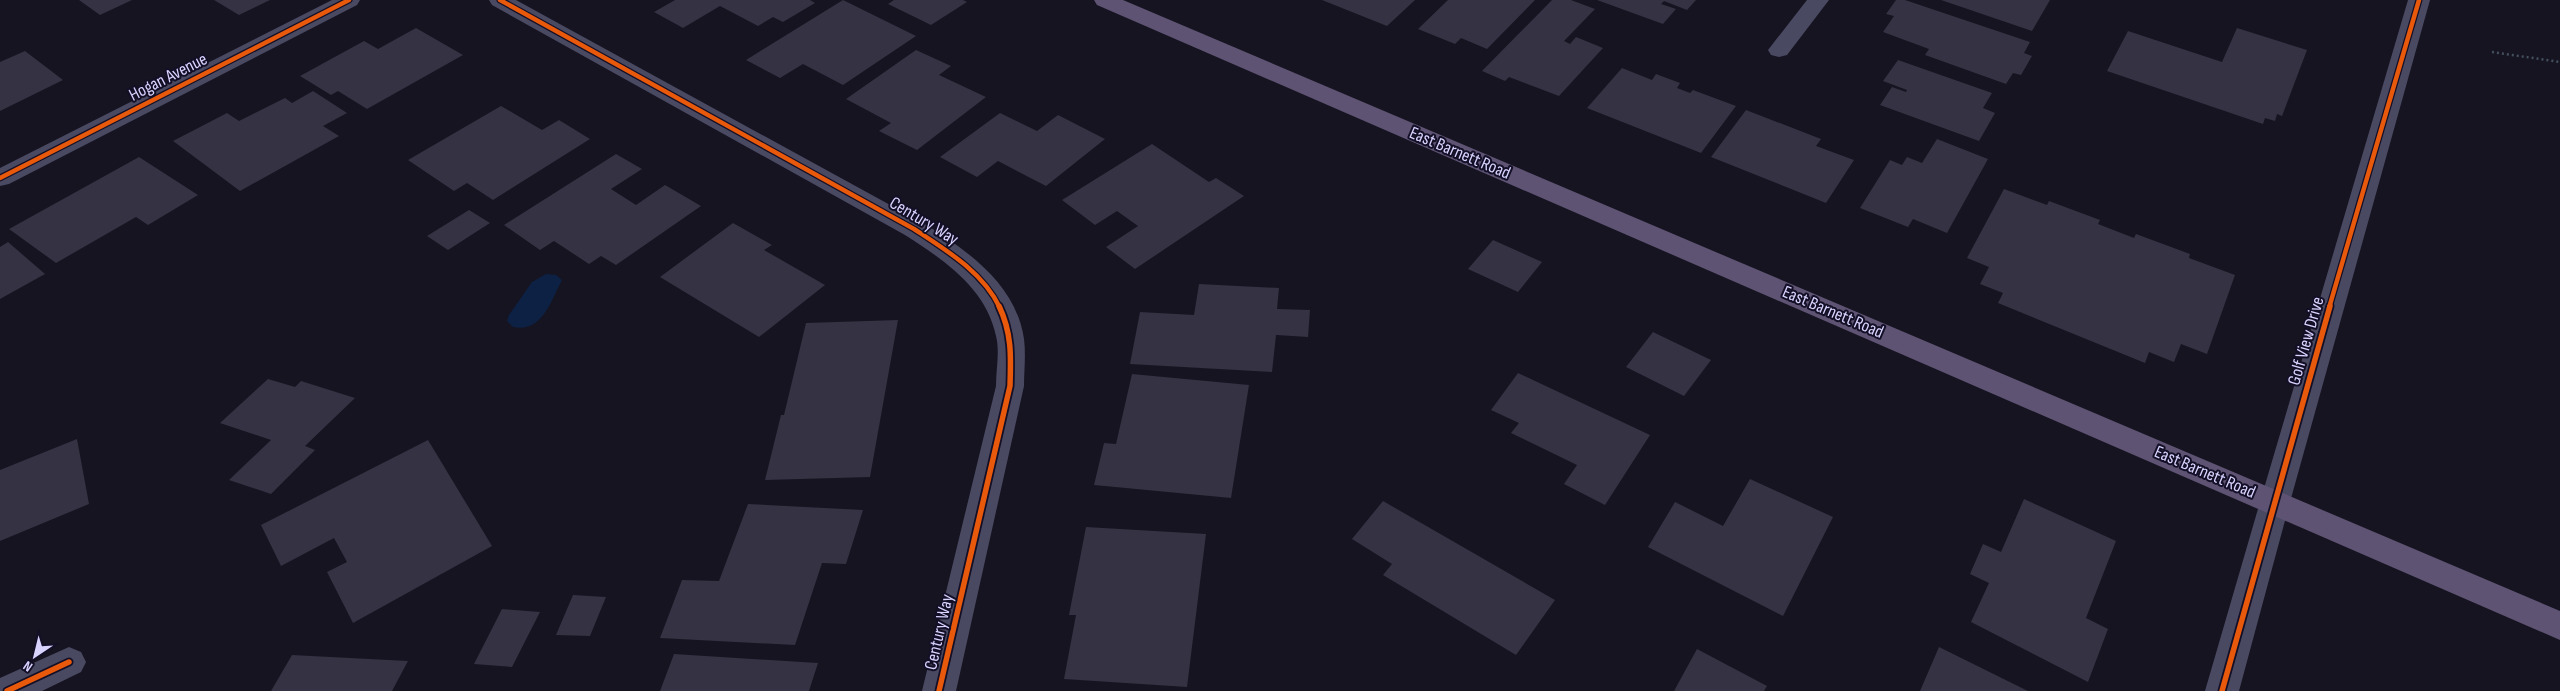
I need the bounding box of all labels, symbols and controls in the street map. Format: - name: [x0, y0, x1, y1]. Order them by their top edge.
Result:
- street label: Hogan Avenue: [125, 48, 211, 106]
- street label: East Barnett Road: [1406, 122, 1514, 184]
- street label: Century Way: [886, 192, 962, 250]
- street label: East Barnett Road: [1779, 281, 1887, 343]
- street label: Golf View Drive: [2283, 294, 2329, 388]
- street label: East Barnett Road: [2151, 441, 2259, 503]
- street label: Century Way: [920, 592, 958, 672]
- north arrow: [10, 631, 60, 681]
- text: N: [20, 657, 36, 675]

